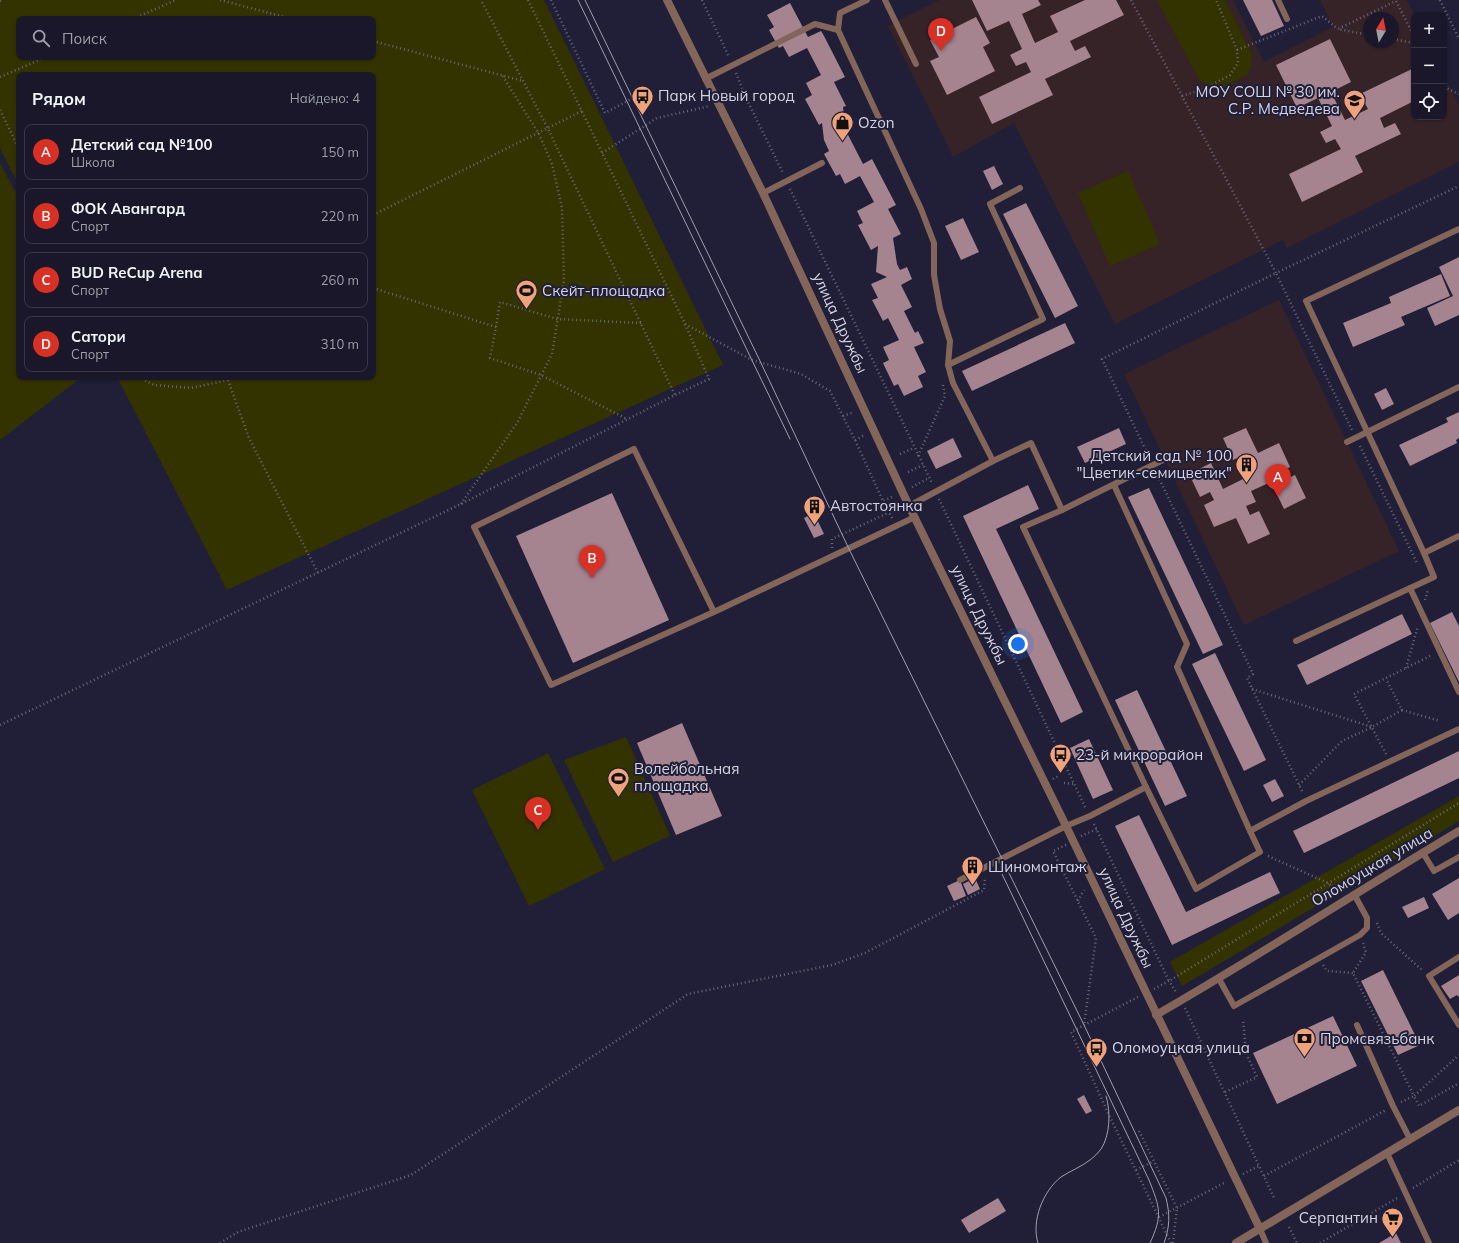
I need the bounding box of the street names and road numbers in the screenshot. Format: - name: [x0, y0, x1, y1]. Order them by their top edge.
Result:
- street label: улица Дружбы: [809, 269, 872, 376]
- street label: улица Дружбы: [947, 562, 1012, 668]
- street label: Оломоуцкая улица: [1308, 823, 1436, 910]
- street label: улица Дружбы: [1095, 864, 1158, 971]

